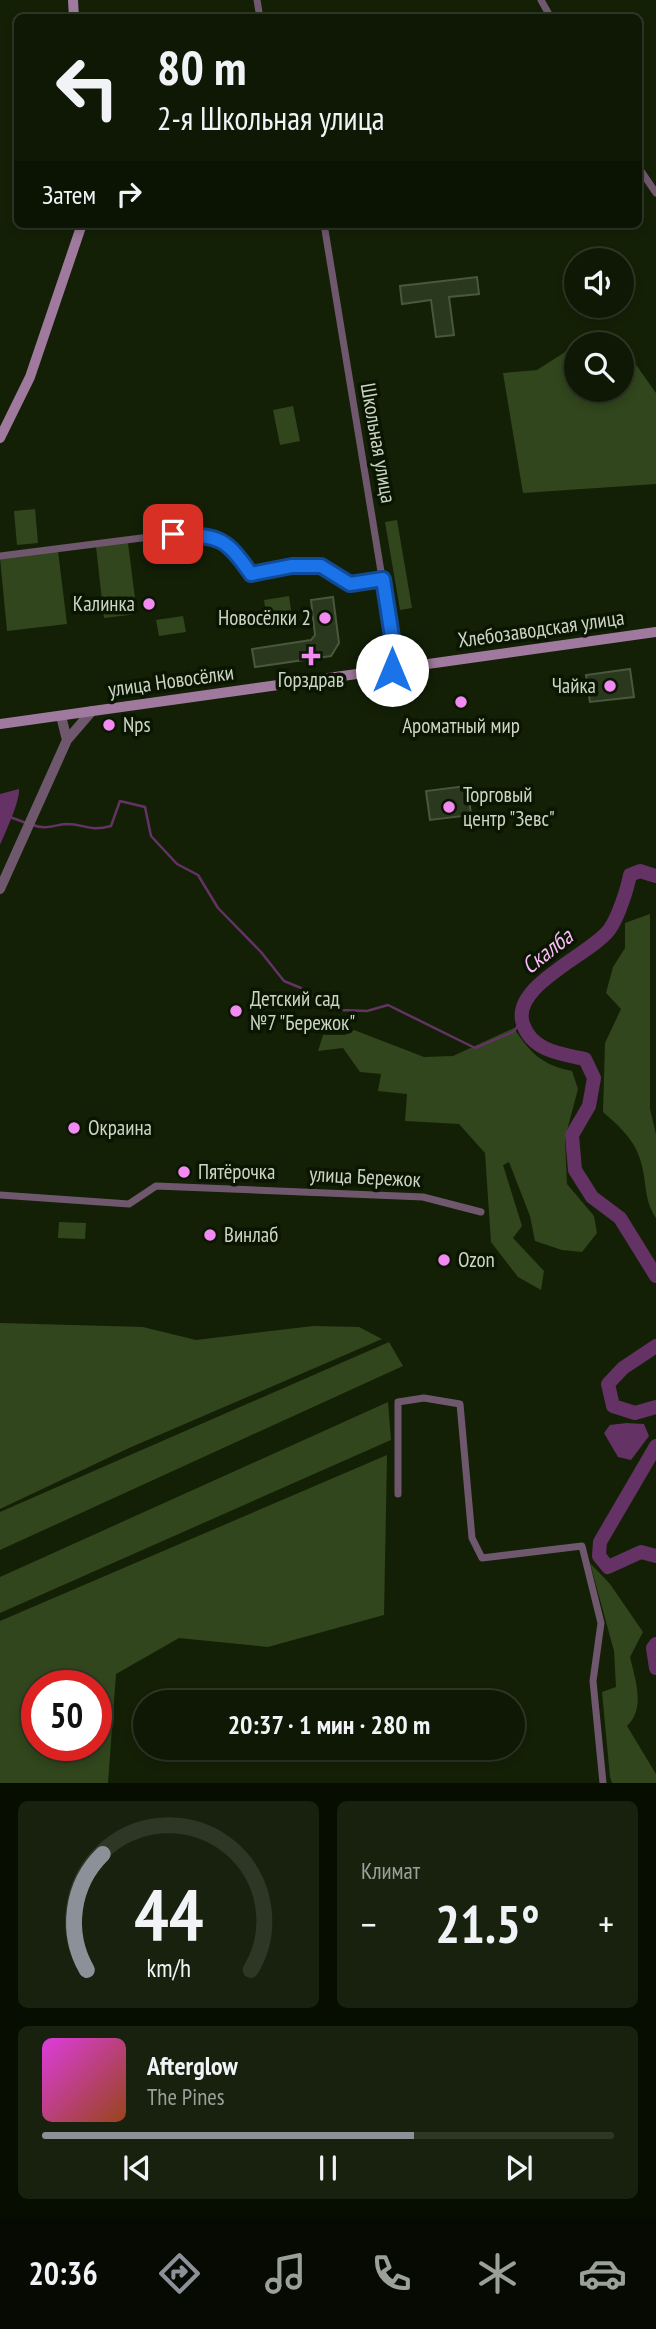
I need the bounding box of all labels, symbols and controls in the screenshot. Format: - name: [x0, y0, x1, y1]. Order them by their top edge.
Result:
- text: 80 m: [157, 35, 246, 99]
- icon: left: [42, 42, 133, 133]
- text: 2-я Школьная улица: [157, 97, 385, 139]
- icon: right: [110, 175, 148, 213]
- text: Затем: [42, 178, 96, 211]
- map controls: [564, 248, 634, 402]
- button: sound: [564, 248, 634, 318]
- button: search: [564, 332, 634, 402]
- street label: Школьная улица: [355, 381, 402, 505]
- pin: [143, 504, 203, 564]
- icon: arrive: [154, 515, 192, 553]
- place label: Калинка: [73, 590, 135, 617]
- marker: Калинка: [141, 596, 157, 612]
- street label: Хлебозаводская улица: [456, 603, 626, 654]
- place label: Новосёлки 2: [218, 604, 311, 631]
- marker: Новосёлки 2: [317, 610, 333, 626]
- position arrow: [355, 633, 429, 707]
- marker: Горздрав: [303, 648, 319, 664]
- street label: улица Новосёлки: [106, 658, 236, 703]
- place label: Горздрав: [278, 666, 344, 693]
- place label: Чайка: [552, 672, 596, 699]
- marker: Чайка: [602, 678, 618, 694]
- marker: Ароматный мир: [453, 694, 469, 710]
- place label: Nps: [123, 711, 151, 738]
- place label: Ароматный мир: [402, 712, 520, 739]
- marker: Nps: [101, 717, 117, 733]
- place label: Торговый центр "Зевс": [463, 781, 555, 832]
- marker: Торговый центр "Зевс": [441, 799, 457, 815]
- water label: Скалба: [515, 920, 580, 980]
- place label: Детский сад №7 "Бережок": [250, 985, 355, 1036]
- marker: Детский сад №7 "Бережок": [228, 1003, 244, 1019]
- place label: Окраина: [88, 1114, 152, 1141]
- marker: Окраина: [66, 1120, 82, 1136]
- place label: Пятёрочка: [198, 1158, 275, 1185]
- street label: улица Бережок: [309, 1160, 421, 1193]
- marker: Пятёрочка: [176, 1164, 192, 1180]
- place label: Винлаб: [224, 1221, 278, 1248]
- marker: Винлаб: [202, 1227, 218, 1243]
- place label: Ozon: [458, 1246, 495, 1273]
- marker: Ozon: [436, 1252, 452, 1268]
- speed limit sign: 50: [21, 1670, 112, 1761]
- text: 20:37 · 1 мин · 280 m: [228, 1708, 430, 1741]
- text: Климат: [361, 1856, 420, 1885]
- text: 44: [134, 1867, 203, 1961]
- text: 21.5°: [435, 1890, 540, 1957]
- text: −: [361, 1899, 377, 1948]
- text: +: [598, 1899, 614, 1948]
- text: km/h: [146, 1952, 191, 1984]
- text: Afterglow: [147, 2049, 238, 2082]
- text: The Pines: [147, 2082, 225, 2111]
- icon: previous: [118, 2149, 156, 2187]
- icon: pause: [309, 2149, 347, 2187]
- icon: next: [500, 2149, 538, 2187]
- icon: directions: [155, 2249, 204, 2298]
- icon: music: [261, 2249, 310, 2298]
- icon: phone: [367, 2249, 416, 2298]
- icon: climate: [473, 2249, 522, 2298]
- icon: car: [578, 2249, 627, 2298]
- text: 20:36: [28, 2252, 98, 2294]

